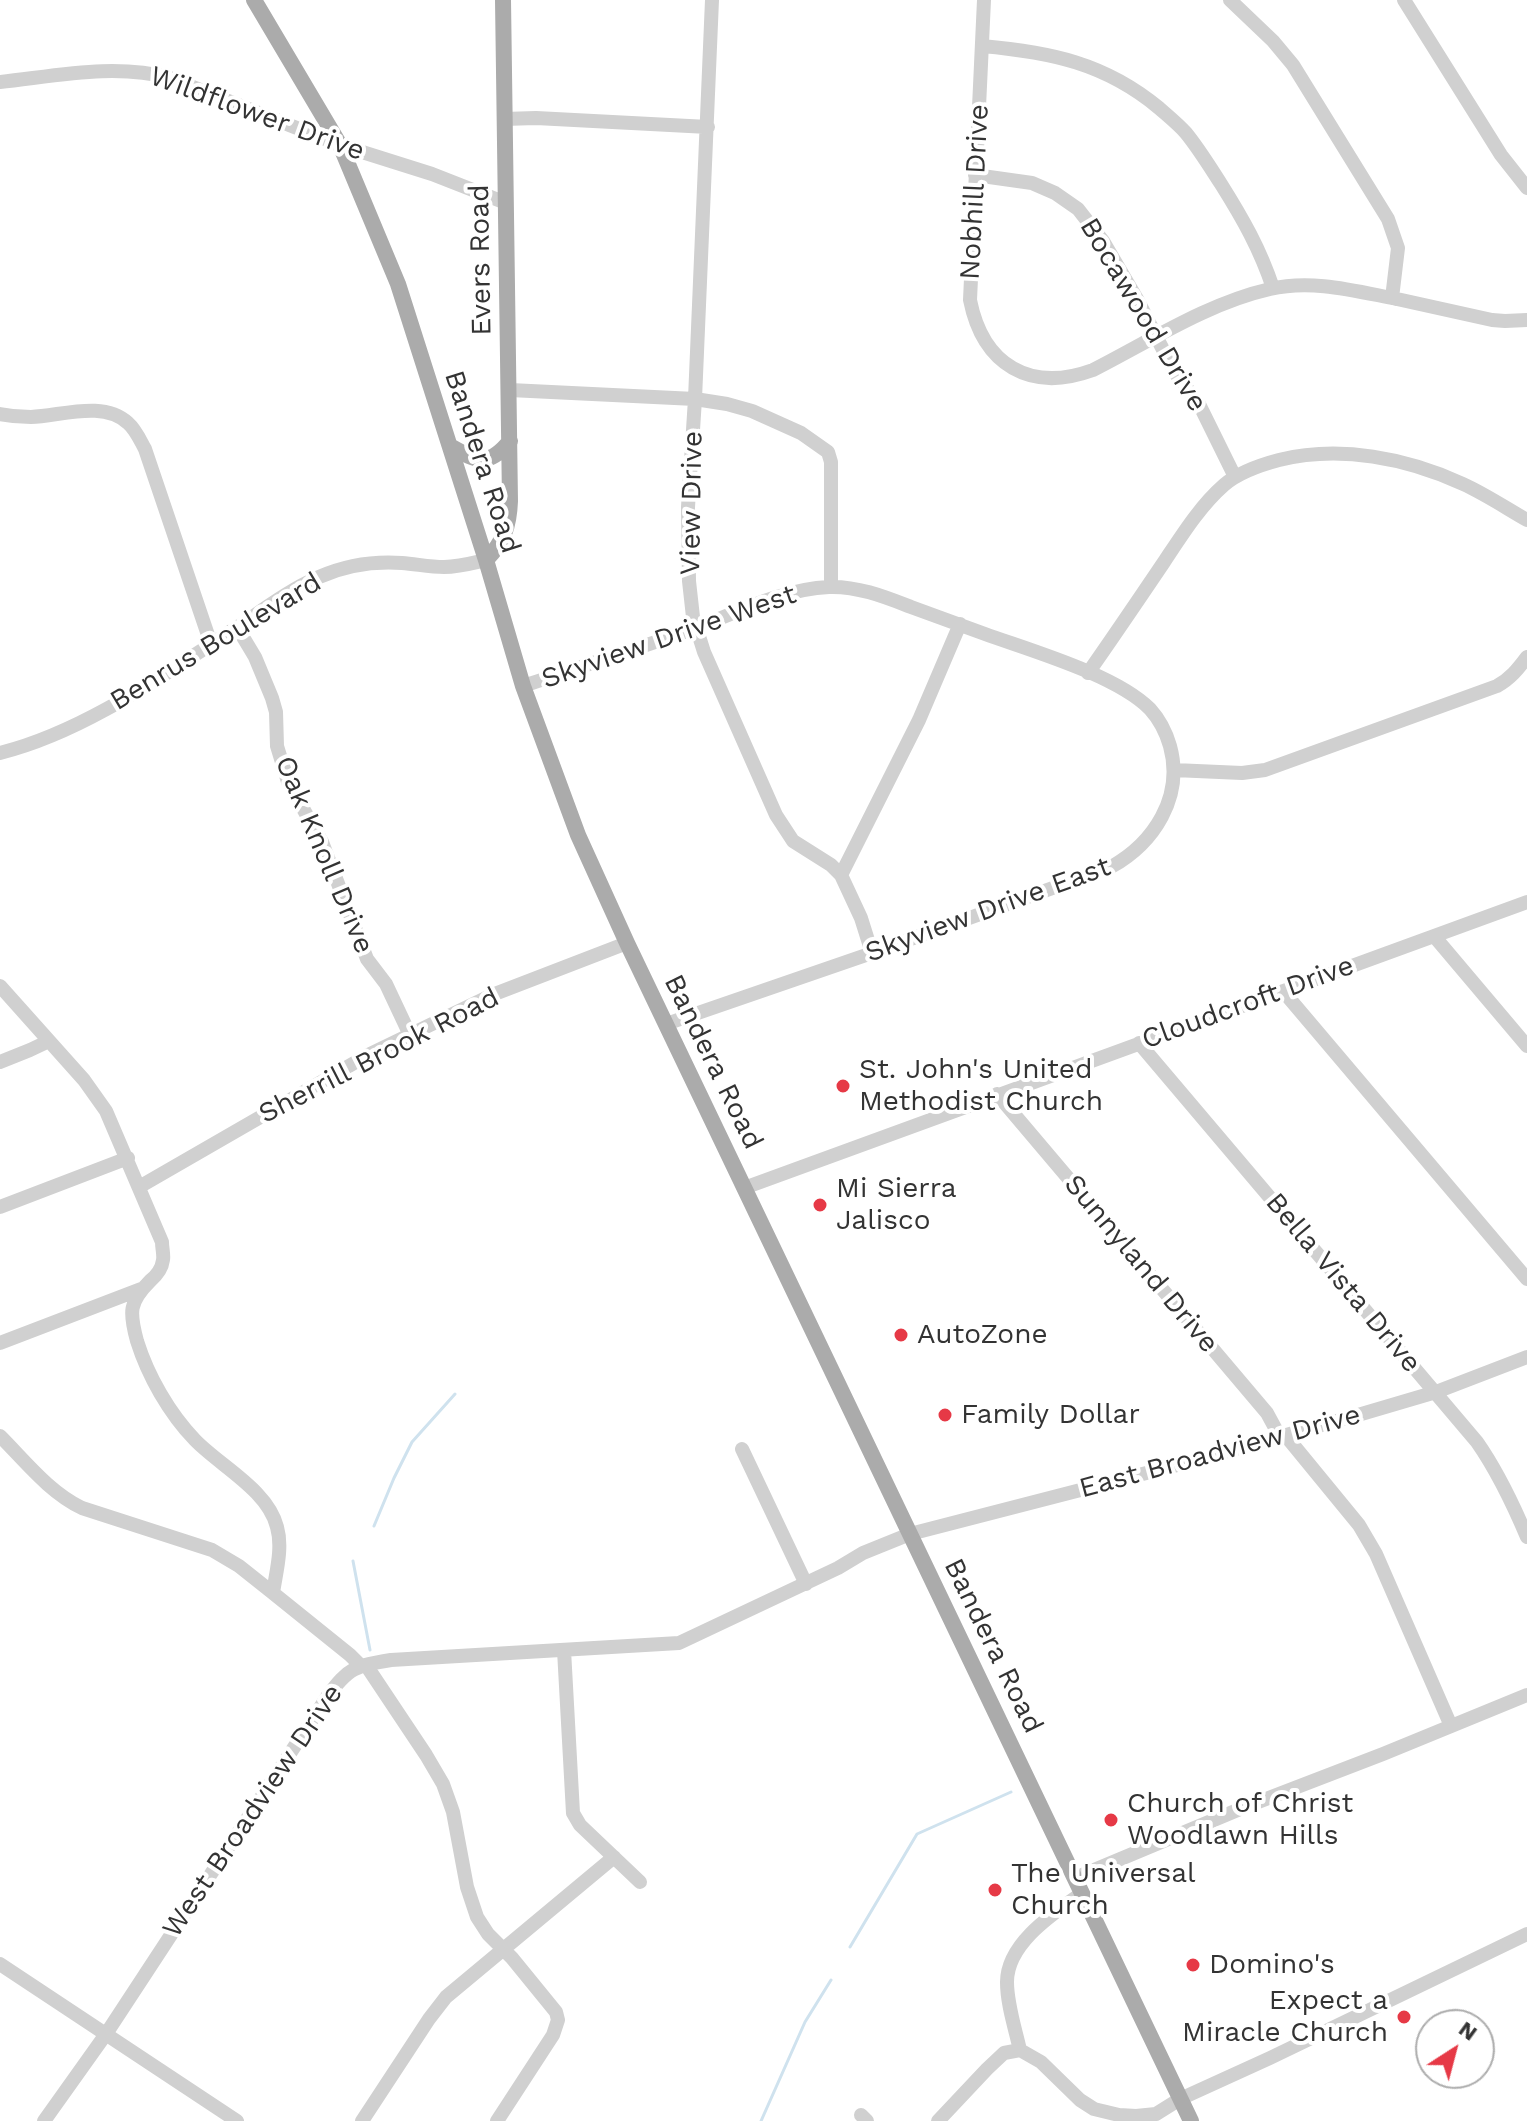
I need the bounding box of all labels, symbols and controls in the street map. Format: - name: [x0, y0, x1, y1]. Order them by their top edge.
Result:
- street label: Wildflower Drive: [145, 60, 369, 168]
- street label: Nobhill Drive: [954, 103, 996, 281]
- street label: Evers Road: [463, 184, 499, 336]
- street label: Bocawood Drive: [1072, 212, 1214, 418]
- street label: Bandera Road: [437, 366, 527, 558]
- street label: View Drive: [674, 431, 710, 575]
- street label: Benrus Boulevard: [104, 566, 328, 718]
- street label: Skyview Drive West: [537, 578, 801, 696]
- street label: Oak Knoll Drive: [267, 751, 381, 959]
- street label: Skyview Drive East: [861, 850, 1115, 970]
- street label: Cloudcroft Drive: [1137, 949, 1359, 1057]
- street label: Bandera Road: [656, 969, 770, 1155]
- street label: Sherrill Brook Road: [253, 981, 505, 1131]
- place label: St. John's United Methodist Church: [859, 1053, 1103, 1119]
- marker: St. John's United Methodist Church: [834, 1077, 852, 1095]
- street label: Sunnyland Drive: [1057, 1168, 1225, 1360]
- place label: Mi Sierra Jalisco: [836, 1172, 957, 1238]
- street label: Bella Vista Drive: [1258, 1186, 1428, 1380]
- marker: Mi Sierra Jalisco: [811, 1196, 829, 1214]
- place label: AutoZone: [917, 1318, 1048, 1352]
- marker: AutoZone: [892, 1326, 910, 1344]
- place label: Family Dollar: [961, 1398, 1140, 1432]
- street label: East Broadview Drive: [1076, 1398, 1364, 1506]
- marker: Family Dollar: [936, 1406, 954, 1424]
- street label: Bandera Road: [936, 1553, 1050, 1739]
- street label: West Broadview Drive: [156, 1678, 350, 1944]
- place label: Church of Christ Woodlawn Hills: [1127, 1787, 1353, 1853]
- marker: Church of Christ Woodlawn Hills: [1102, 1811, 1120, 1829]
- place label: The Universal Church: [1011, 1857, 1196, 1923]
- marker: The Universal Church: [986, 1881, 1004, 1899]
- place label: Domino's: [1209, 1948, 1335, 1982]
- marker: Domino's: [1184, 1956, 1202, 1974]
- place label: Expect a Miracle Church: [1182, 1984, 1388, 2050]
- marker: Expect a Miracle Church: [1395, 2008, 1413, 2026]
- north arrow: [1415, 2009, 1495, 2089]
- text: N: [1454, 2016, 1482, 2046]

